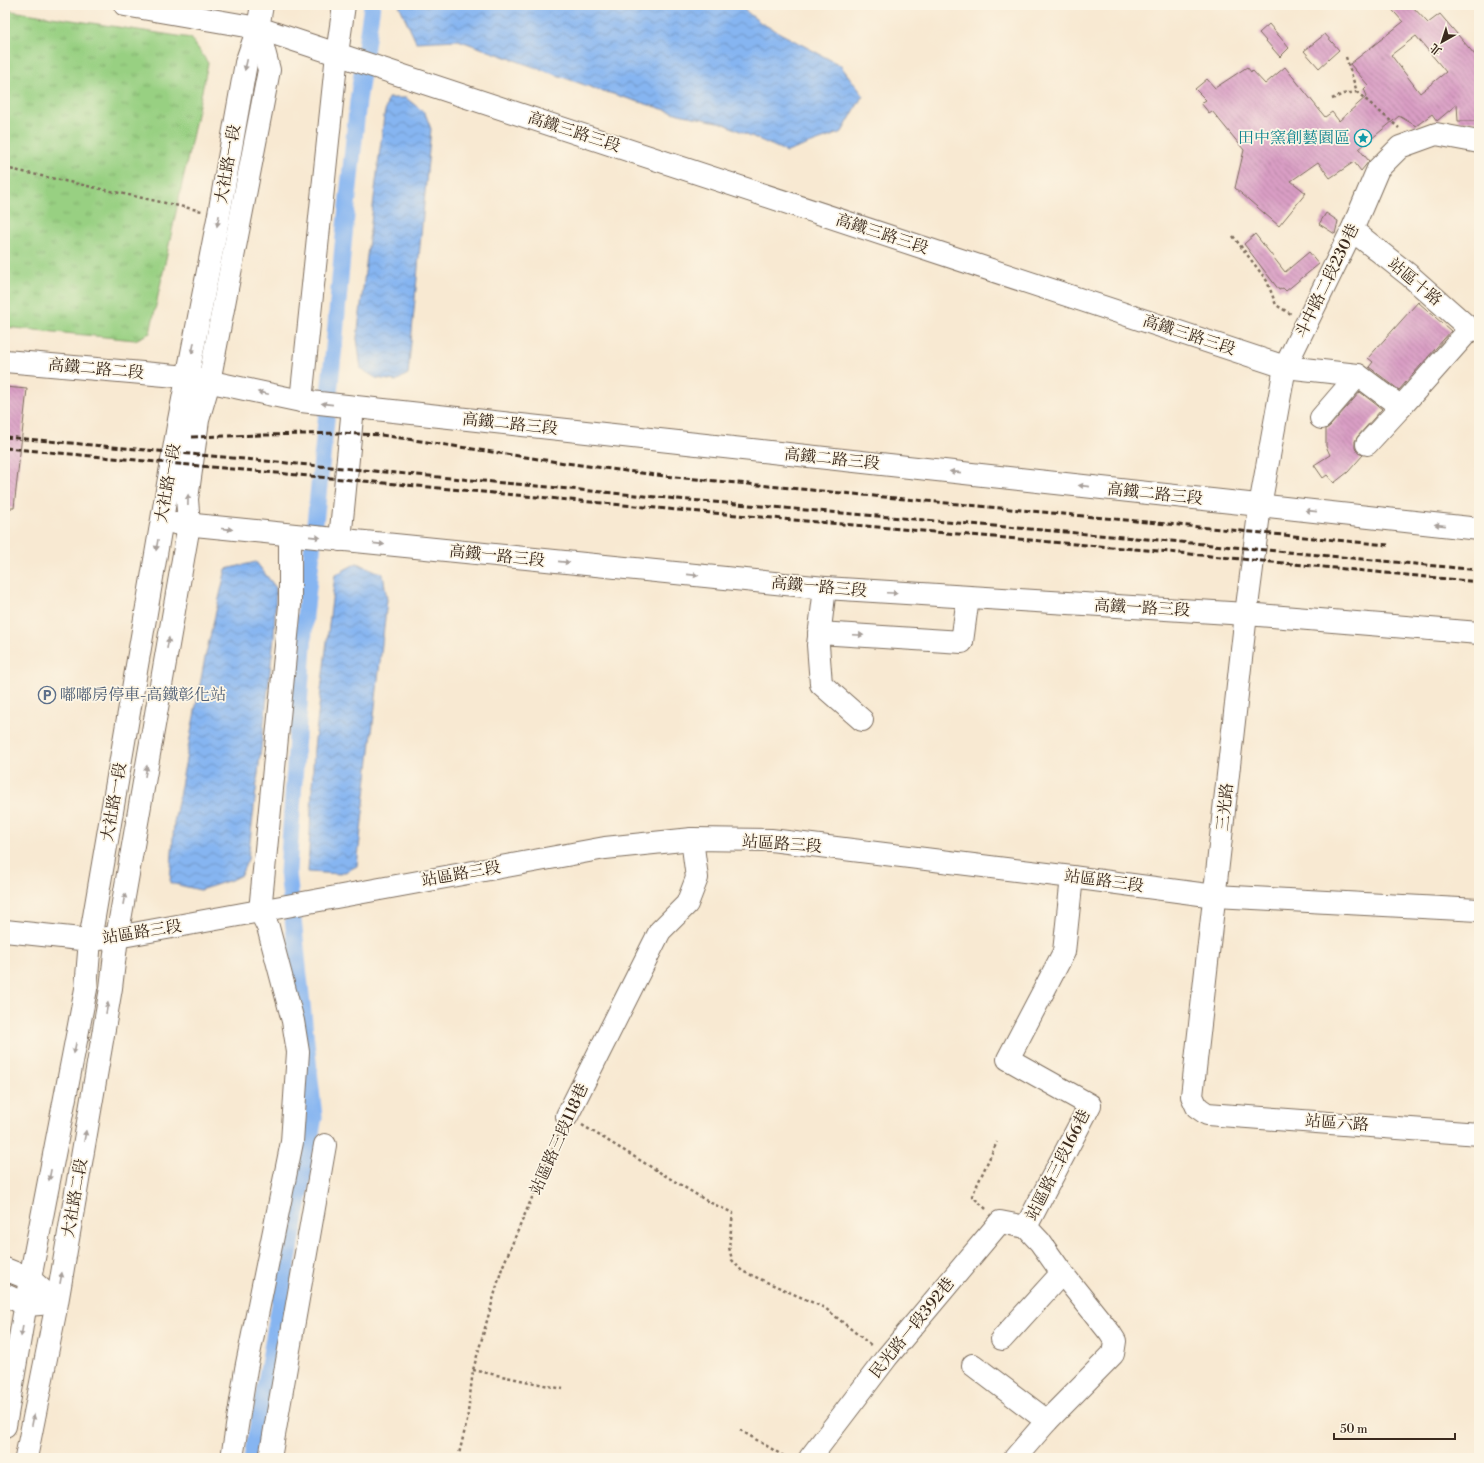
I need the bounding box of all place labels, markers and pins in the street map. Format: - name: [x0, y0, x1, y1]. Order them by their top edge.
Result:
- place label: 田中窯創藝園區: [1238, 128, 1350, 148]
- place icon: 田中窯創藝園區: [1353, 128, 1373, 148]
- parking icon: 嘟嘟房停車-高鐵彰化站: [37, 685, 57, 705]
- place label: 嘟嘟房停車-高鐵彰化站: [60, 685, 226, 705]

